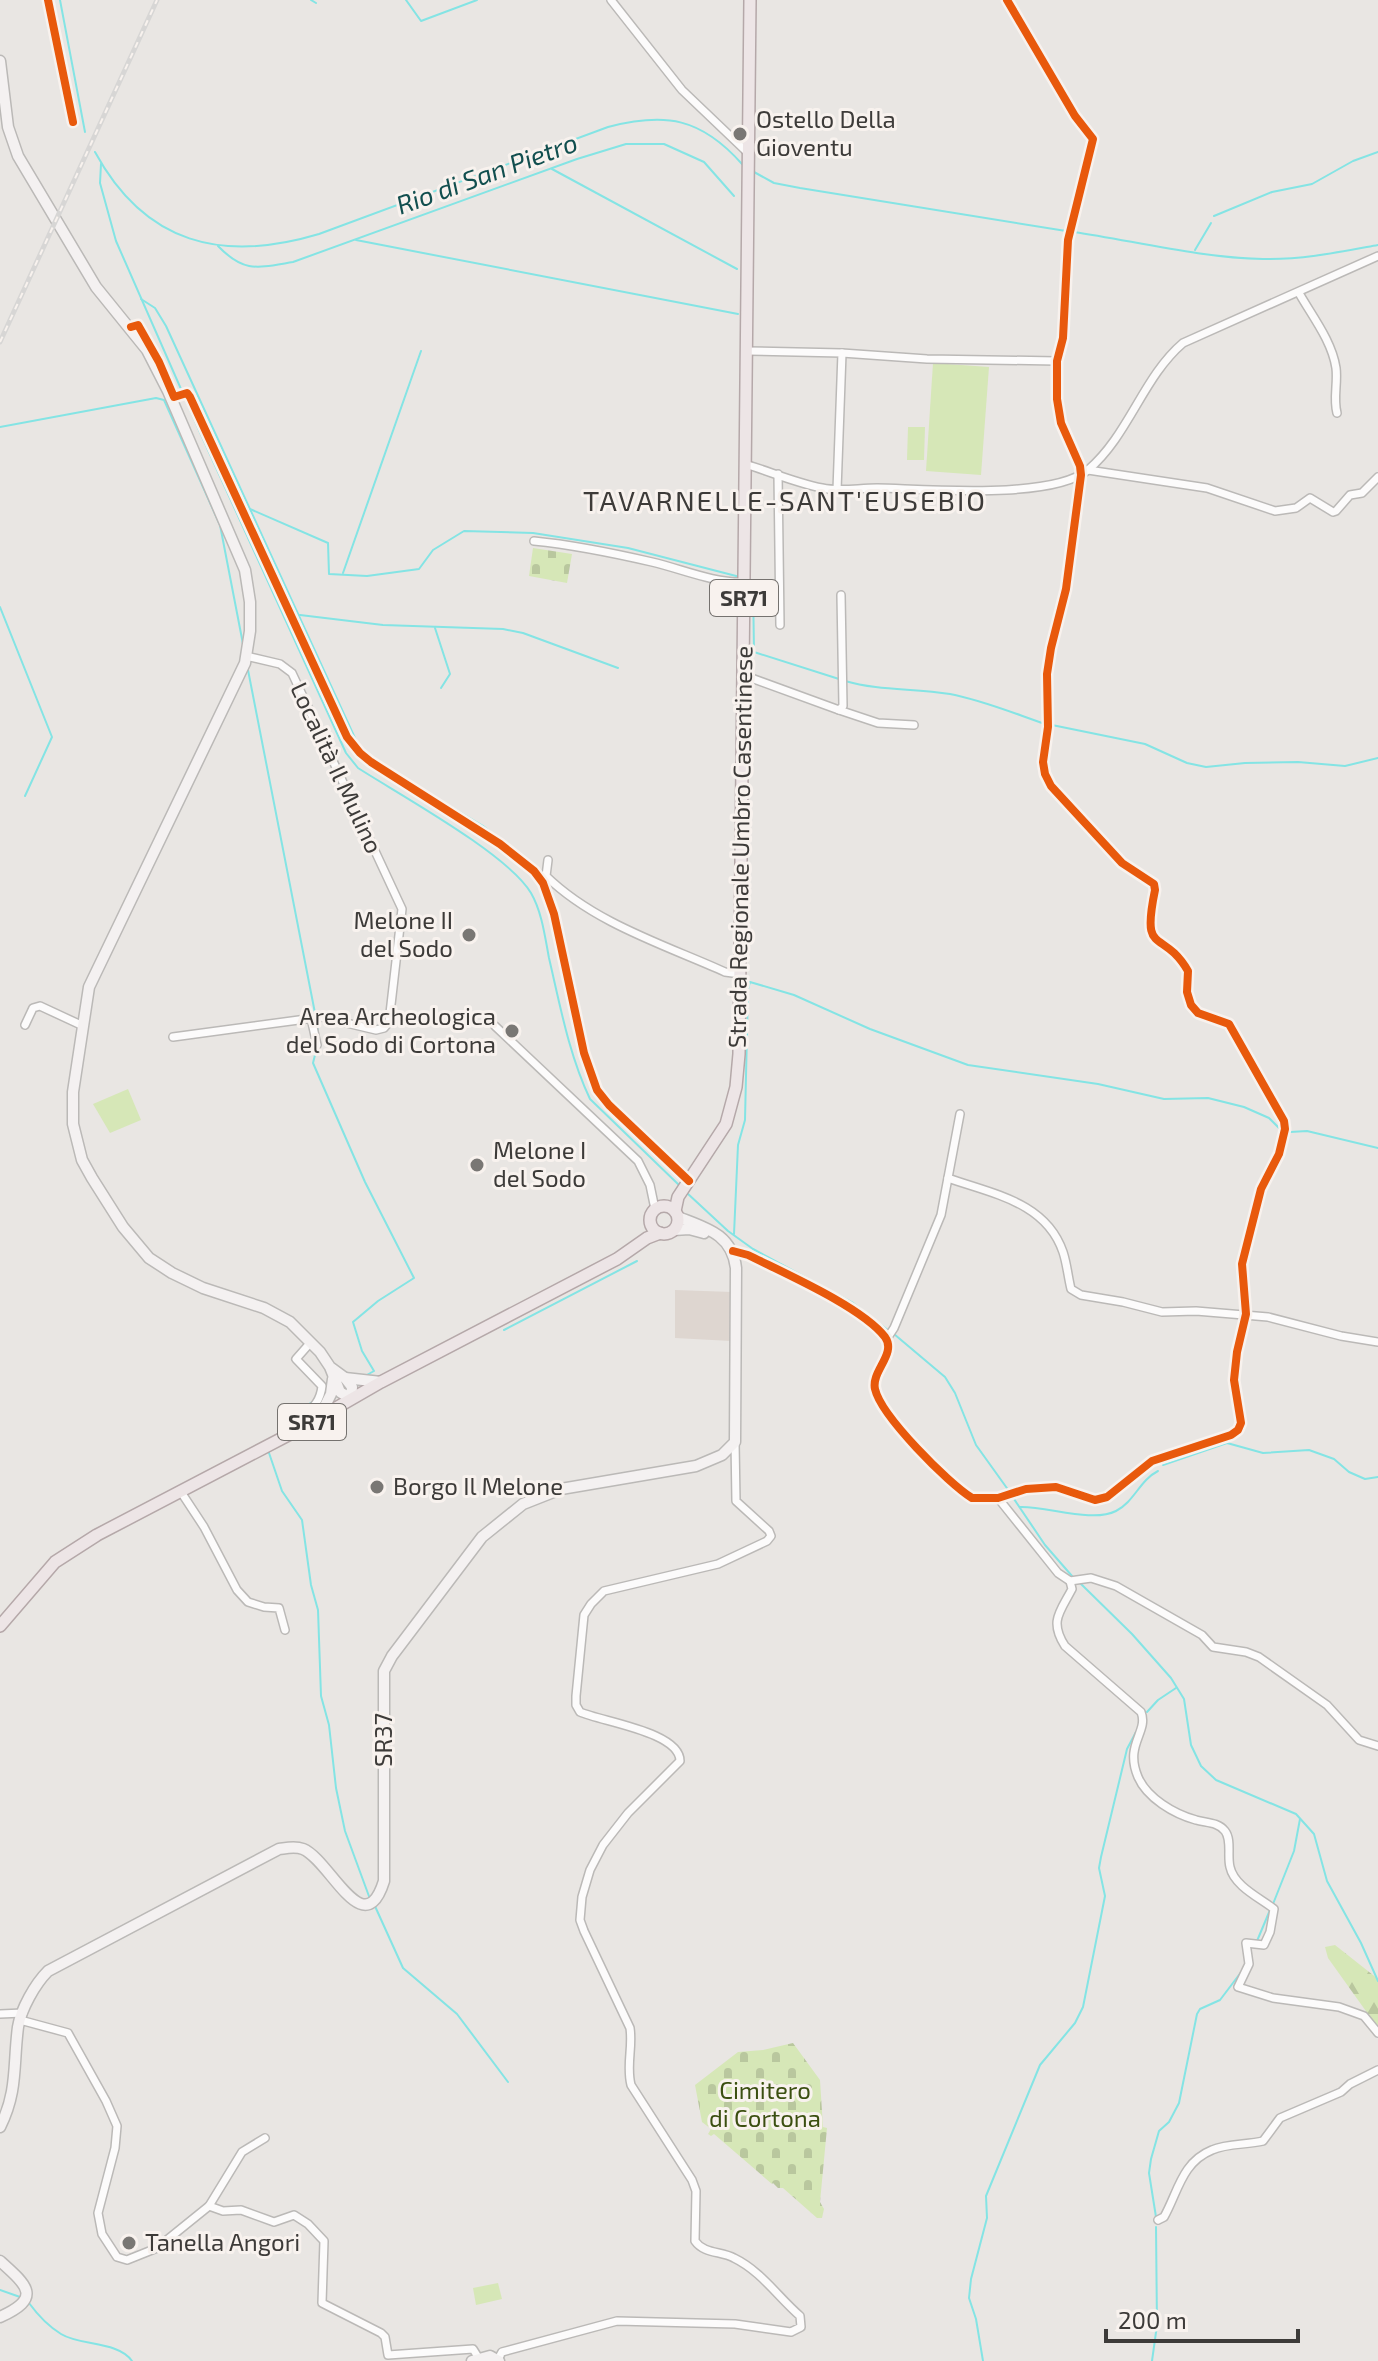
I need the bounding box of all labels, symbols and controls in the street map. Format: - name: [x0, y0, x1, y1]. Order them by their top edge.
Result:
- place label: Ostello Della Gioventu: [756, 104, 896, 161]
- water label: Rio di San Pietro: [392, 125, 581, 220]
- marker: Ostello Della Gioventu: [731, 125, 749, 143]
- district label: TAVARNELLE-SANT'EUSEBIO: [583, 483, 987, 517]
- road number: SR71: [710, 580, 778, 616]
- street label: Strada Regionale Umbro Casentinese: [721, 646, 758, 1048]
- street label: Località Il Mulino: [285, 677, 390, 857]
- place label: Melone II del Sodo: [354, 905, 453, 962]
- marker: Melone II del Sodo: [460, 926, 478, 944]
- place label: Area Archeologica del Sodo di Cortona: [286, 1001, 496, 1058]
- marker: Area Archeologica del Sodo di Cortona: [503, 1022, 521, 1040]
- place label: Melone I del Sodo: [493, 1135, 586, 1192]
- marker: Melone I del Sodo: [468, 1156, 486, 1174]
- road number: SR71: [278, 1404, 346, 1440]
- place label: Borgo Il Melone: [393, 1471, 563, 1500]
- marker: Borgo Il Melone: [368, 1478, 386, 1496]
- street label: SR37: [368, 1713, 397, 1767]
- park label: Cimitero di Cortona: [709, 2075, 821, 2132]
- place label: Tanella Angori: [145, 2227, 300, 2256]
- marker: Tanella Angori: [120, 2234, 138, 2252]
- scale bar: [1106, 2293, 1298, 2343]
- text: 200 m: [1118, 2305, 1187, 2334]

